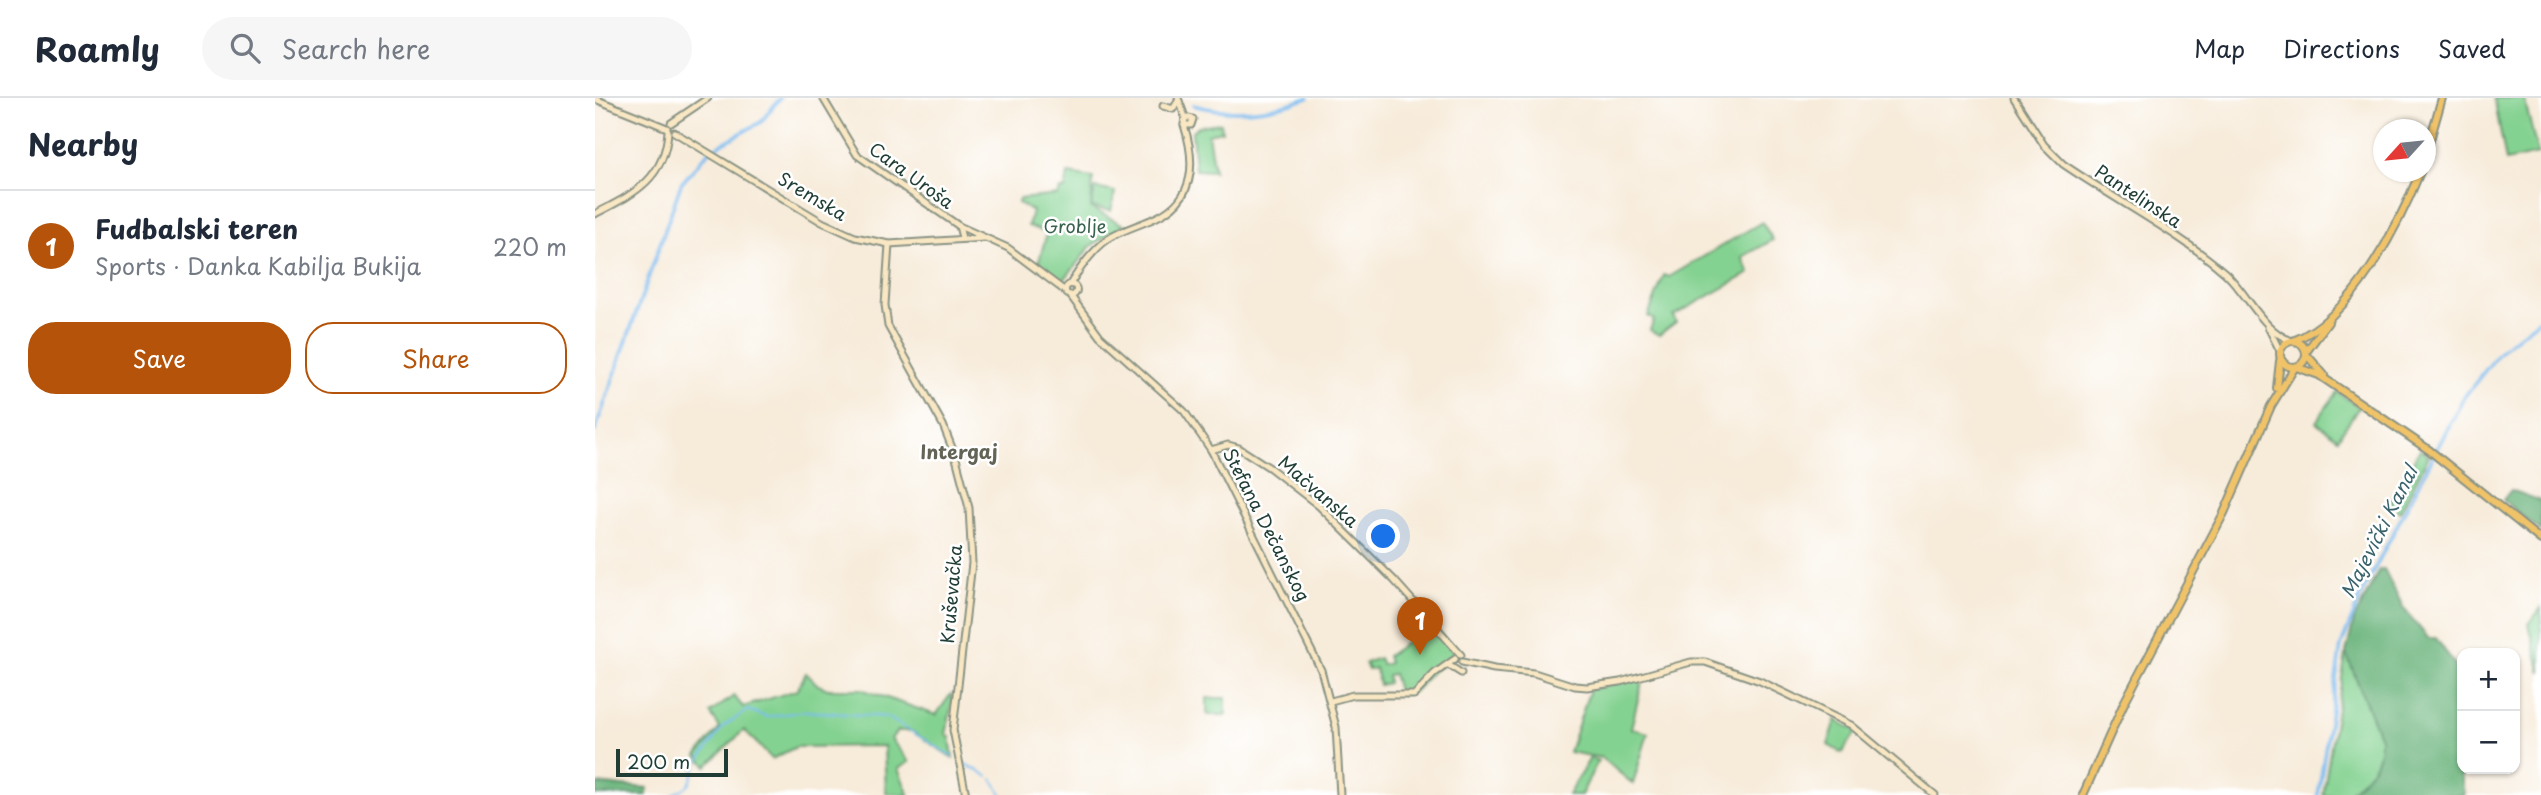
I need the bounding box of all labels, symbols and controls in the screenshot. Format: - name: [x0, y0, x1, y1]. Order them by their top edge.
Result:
- search box: [202, 17, 692, 80]
- text: Roamly: [35, 23, 160, 73]
- icon: search: [226, 29, 264, 67]
- text: Search here: [282, 29, 430, 68]
- text: Map: [2194, 30, 2245, 66]
- text: Directions: [2283, 30, 2400, 66]
- text: Saved: [2438, 30, 2506, 66]
- north arrow: [2373, 119, 2436, 182]
- text: Nearby: [28, 121, 138, 166]
- street label: Cara Uroša: [864, 135, 960, 215]
- street label: Pantelinska: [2090, 158, 2188, 234]
- street label: Sremska: [773, 165, 853, 227]
- text: Fudbalski teren: [95, 209, 298, 248]
- park label: Groblje: [1043, 212, 1107, 239]
- text: 1: [46, 229, 57, 264]
- text: 220 m: [493, 229, 567, 264]
- text: Sports · Danka Kabilja Bukija: [95, 248, 421, 283]
- button: Save: [28, 322, 291, 394]
- button: Share: [305, 322, 567, 394]
- district label: Intergaj: [920, 437, 998, 465]
- street label: Stefana Dečanskog: [1217, 443, 1318, 606]
- street label: Mačvanska: [1273, 448, 1366, 534]
- water label: Majevički Kanal: [2333, 458, 2425, 603]
- your location: [1366, 519, 1400, 553]
- street label: Kruševačka: [933, 542, 968, 645]
- pin: 1: [1397, 597, 1443, 655]
- map controls: [2457, 648, 2520, 774]
- button: +: [2457, 648, 2520, 711]
- button: −: [2457, 711, 2520, 774]
- scale bar: [616, 746, 728, 778]
- text: 200 m: [627, 747, 690, 775]

